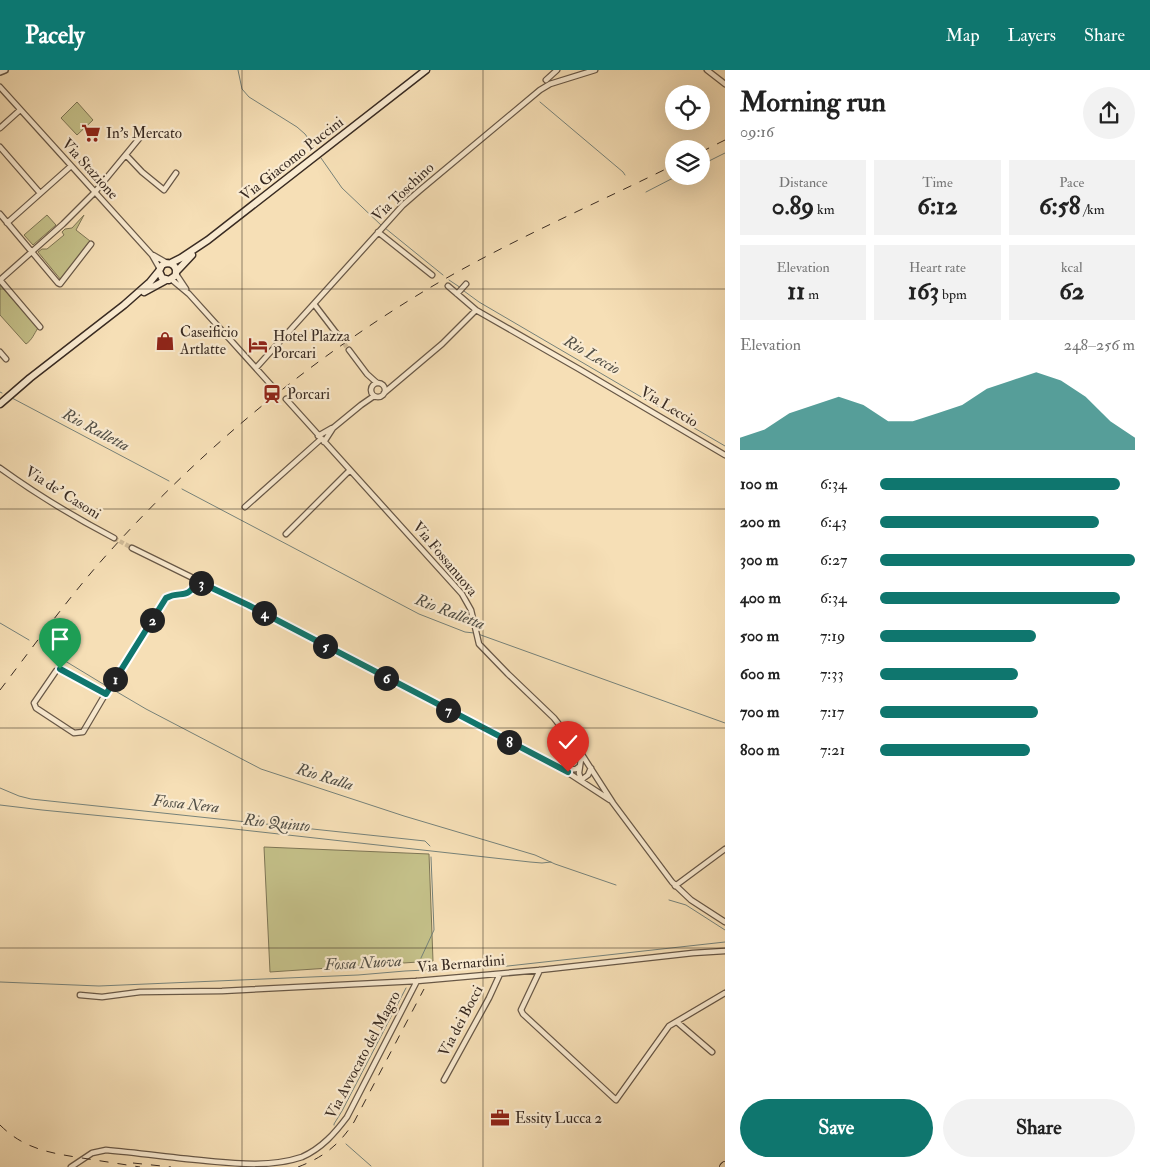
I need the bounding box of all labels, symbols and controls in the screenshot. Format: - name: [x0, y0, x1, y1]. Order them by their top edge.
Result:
- text: Pacely: [25, 20, 85, 51]
- text: Map: [946, 24, 980, 47]
- text: Layers: [1008, 24, 1056, 47]
- text: Share: [1084, 24, 1125, 47]
- map controls: [665, 85, 710, 185]
- button: locate: [665, 85, 710, 130]
- text: Morning run: [740, 85, 886, 120]
- button: share: [1083, 87, 1135, 139]
- street label: Via Giacomo Puccini: [236, 113, 348, 205]
- supermarket icon: In's Mercato: [80, 122, 102, 144]
- text: 09:16: [740, 122, 774, 142]
- place label: In's Mercato: [106, 124, 182, 143]
- street label: Via Stazione: [58, 135, 122, 203]
- button: layers: [665, 140, 710, 185]
- street label: Via Toschino: [368, 158, 438, 226]
- text: Distance: [779, 174, 828, 191]
- text: Time: [922, 174, 953, 191]
- text: Pace: [1059, 174, 1084, 191]
- text: 0.89: [772, 191, 814, 222]
- text: 6:12: [917, 191, 958, 222]
- text: 6:58: [1039, 191, 1081, 222]
- text: km: [814, 201, 835, 218]
- text: /km: [1081, 201, 1105, 218]
- text: Elevation: [776, 259, 830, 276]
- text: Heart rate: [909, 259, 966, 276]
- text: kcal: [1061, 259, 1083, 276]
- text: 11: [787, 276, 805, 307]
- text: 163: [908, 276, 939, 307]
- text: 62: [1059, 276, 1084, 307]
- text: m: [805, 286, 819, 303]
- text: bpm: [939, 286, 967, 303]
- place label: Caseificio Artlatte: [179, 323, 238, 359]
- place label: Hotel Plazza Porcari: [273, 327, 351, 363]
- shop icon: Caseificio Artlatte: [154, 330, 176, 352]
- water label: Rio Leccio: [559, 330, 624, 379]
- hotel icon: Hotel Plazza Porcari: [247, 334, 269, 356]
- text: Elevation: [740, 335, 801, 355]
- text: 248–256 m: [1064, 335, 1135, 355]
- street label: Via Leccio: [637, 382, 701, 432]
- station icon: Porcari: [261, 383, 283, 405]
- place label: Porcari: [287, 385, 330, 404]
- water label: Rio Ralletta: [58, 404, 133, 456]
- street label: Via de' Casoni: [22, 462, 104, 524]
- text: 100 m: [740, 474, 778, 494]
- text: 6:34: [820, 474, 847, 494]
- text: 200 m: [740, 512, 780, 532]
- text: 6:43: [820, 512, 847, 532]
- street label: Via Fossanuova: [408, 518, 482, 601]
- text: 300 m: [740, 550, 778, 570]
- text: 6:27: [820, 550, 847, 570]
- pin: 3: [188, 570, 214, 596]
- text: 3: [199, 575, 204, 592]
- text: 400 m: [740, 588, 781, 608]
- text: 6:34: [820, 588, 847, 608]
- water label: Rio Ralletta: [411, 589, 488, 634]
- pin: 4: [252, 600, 276, 626]
- text: 4: [261, 605, 268, 622]
- pin: 2: [140, 608, 164, 632]
- text: 2: [149, 612, 156, 629]
- pin: [39, 618, 81, 669]
- icon: arrive: [46, 625, 74, 653]
- text: 500 m: [740, 626, 779, 646]
- text: 7:19: [820, 626, 845, 646]
- pin: 5: [312, 634, 338, 658]
- text: 5: [322, 638, 329, 655]
- text: 600 m: [740, 664, 780, 684]
- text: 7:33: [820, 664, 844, 684]
- pin: 1: [102, 666, 128, 692]
- pin: 6: [374, 666, 398, 690]
- text: 6: [383, 670, 390, 687]
- text: 1: [113, 671, 118, 688]
- pin: 7: [436, 698, 460, 722]
- text: 7: [445, 702, 452, 719]
- text: 700 m: [740, 702, 779, 722]
- text: 7:17: [820, 702, 844, 722]
- pin: [547, 721, 589, 772]
- icon: check: [554, 728, 582, 756]
- pin: 8: [496, 730, 522, 754]
- text: 8: [506, 734, 513, 751]
- text: 800 m: [740, 740, 780, 760]
- text: 7:21: [820, 740, 845, 760]
- water label: Rio Ralla: [293, 759, 356, 795]
- water label: Fossa Nera: [151, 790, 220, 817]
- water label: Rio Quinto: [242, 809, 312, 836]
- water label: Fossa Nuova: [323, 951, 402, 975]
- street label: Via Bernardini: [416, 951, 506, 977]
- street label: Via dei Bocci: [434, 982, 488, 1060]
- street label: Via Avvocato del Magro: [321, 988, 405, 1122]
- button: Save: [740, 1099, 933, 1157]
- button: Share: [943, 1099, 1135, 1157]
- office icon: Essity Lucca 2: [489, 1107, 511, 1129]
- place label: Essity Lucca 2: [515, 1109, 603, 1128]

